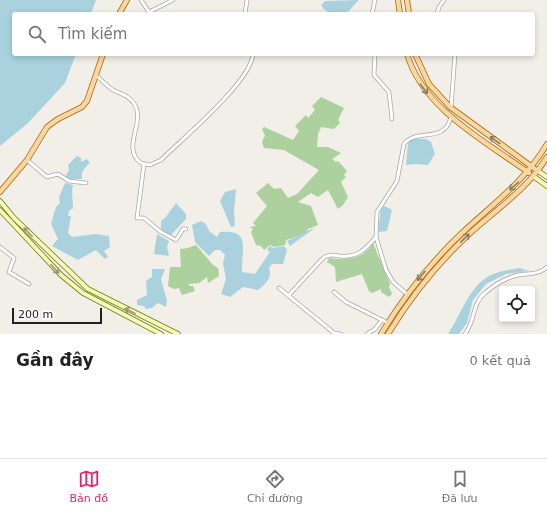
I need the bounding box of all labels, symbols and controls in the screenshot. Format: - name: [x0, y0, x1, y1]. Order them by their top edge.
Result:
- search box: [12, 12, 535, 56]
- icon: search: [26, 23, 48, 45]
- text: Tìm kiếm: [58, 25, 127, 43]
- one-way arrow: [420, 83, 428, 94]
- one-way arrow: [489, 136, 500, 144]
- one-way arrow: [509, 181, 519, 190]
- one-way arrow: [23, 227, 33, 237]
- one-way arrow: [460, 234, 470, 243]
- one-way arrow: [51, 264, 60, 274]
- one-way arrow: [416, 271, 426, 281]
- map controls: [499, 286, 535, 322]
- button: locate: [499, 286, 535, 322]
- scale bar: [12, 306, 102, 325]
- one-way arrow: [125, 307, 137, 314]
- text: 200 m: [18, 308, 53, 321]
- text: Gần đây: [16, 350, 94, 370]
- text: 0 kết quả: [469, 353, 531, 368]
- tab: Bản đồ: [69, 468, 108, 505]
- tab: Chỉ đường: [247, 468, 303, 505]
- tab: Đã lưu: [442, 468, 478, 505]

